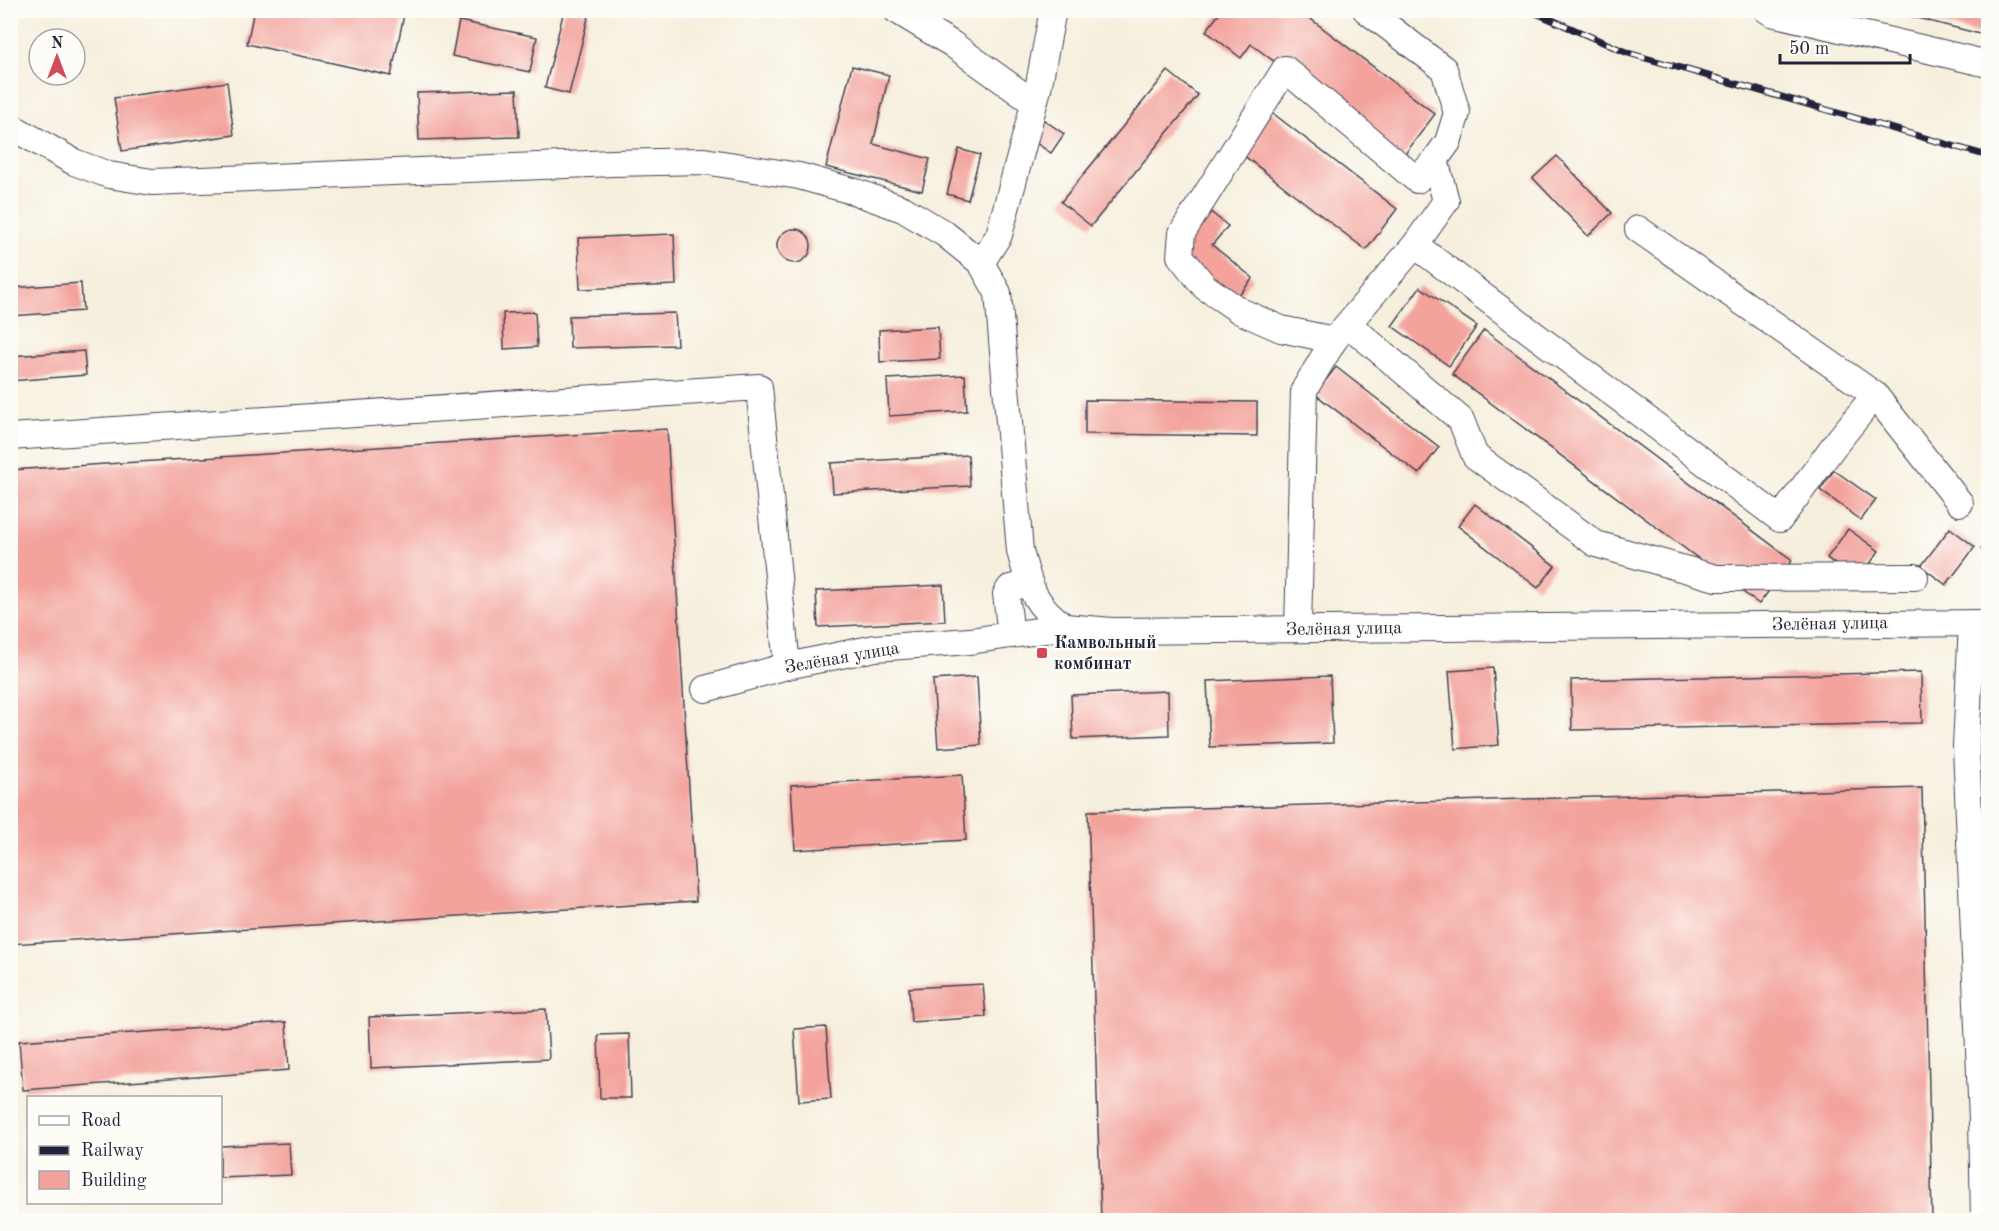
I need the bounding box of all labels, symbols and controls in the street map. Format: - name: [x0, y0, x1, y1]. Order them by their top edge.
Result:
- north arrow: [27, 27, 87, 87]
- scale bar: [1780, 27, 1910, 65]
- text: N: [51, 36, 64, 52]
- text: 50 m: [1789, 40, 1829, 58]
- street label: Зелёная улица: [1772, 614, 1888, 634]
- street label: Зелёная улица: [1286, 619, 1402, 639]
- place label: Камвольный комбинат: [1054, 634, 1156, 673]
- street label: Зелёная улица: [783, 639, 901, 677]
- marker: Камвольный комбинат: [1035, 646, 1049, 660]
- legend: [27, 1096, 222, 1204]
- text: Road: [81, 1112, 121, 1130]
- text: Railway: [81, 1142, 144, 1160]
- text: Building: [81, 1172, 147, 1190]

